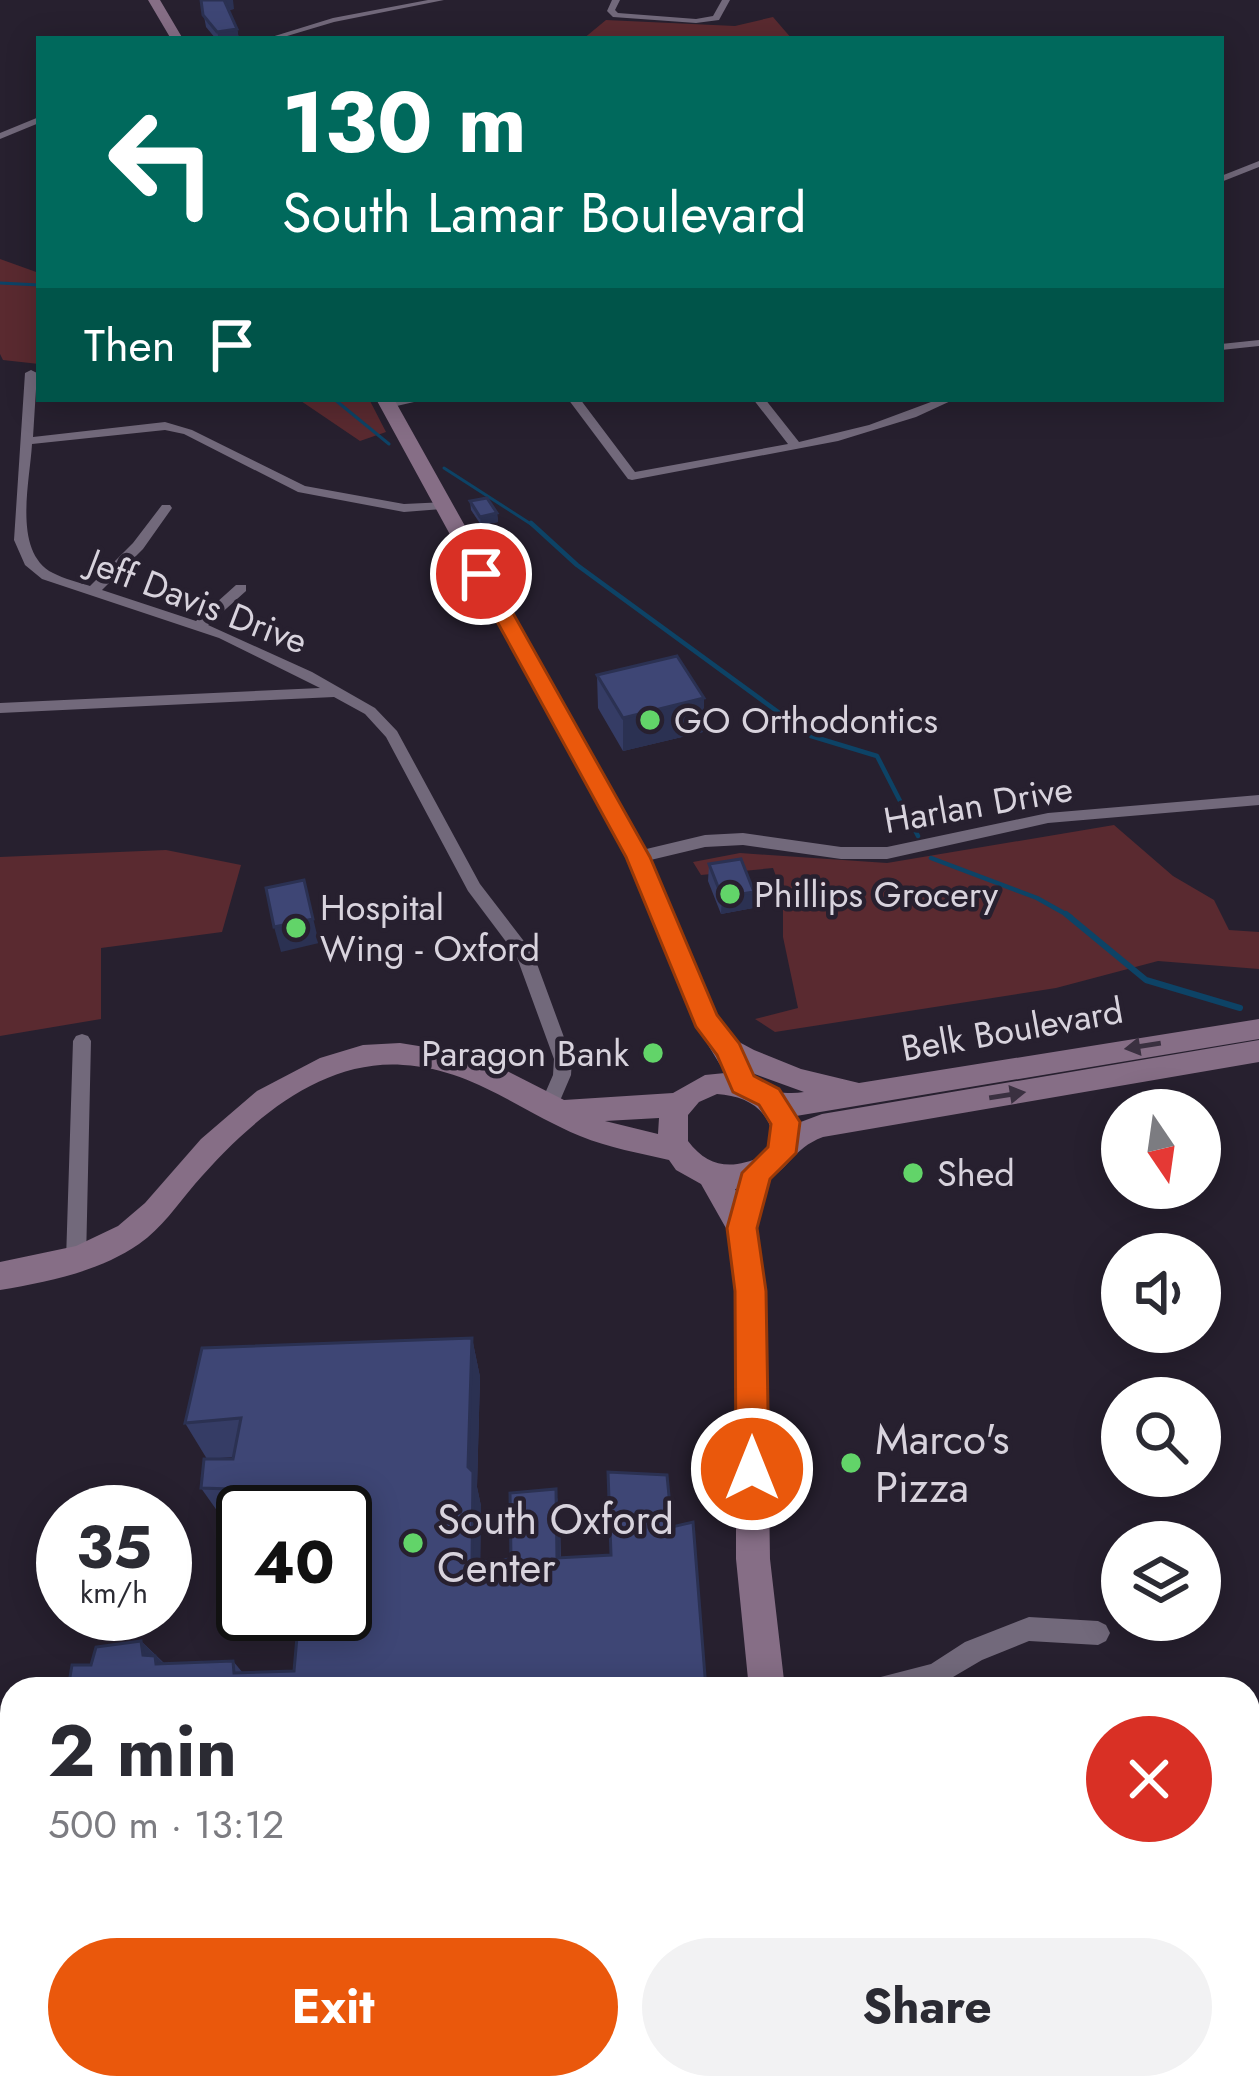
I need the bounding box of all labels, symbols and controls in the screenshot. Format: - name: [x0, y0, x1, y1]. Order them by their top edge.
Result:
- text: 130 m: [282, 62, 527, 184]
- icon: left: [84, 84, 240, 240]
- text: South Lamar Boulevard: [282, 174, 806, 252]
- icon: arrive: [199, 312, 265, 378]
- text: Then: [84, 313, 175, 378]
- pin: [430, 523, 532, 625]
- street label: Jeff Davis Drive: [77, 534, 315, 667]
- icon: arrive: [448, 541, 514, 607]
- place label: GO Orthodontics: [674, 694, 938, 746]
- marker: GO Orthodontics: [637, 707, 663, 733]
- street label: Harlan Drive: [880, 762, 1076, 846]
- place label: Phillips Grocery: [754, 868, 998, 920]
- place label: Hospital Wing - Oxford: [320, 881, 540, 974]
- marker: Phillips Grocery: [717, 881, 743, 907]
- marker: Hospital Wing - Oxford: [283, 915, 309, 941]
- street label: Belk Boulevard: [897, 984, 1127, 1074]
- place label: Paragon Bank: [421, 1027, 629, 1079]
- one-way arrow: [1124, 1037, 1162, 1056]
- marker: Paragon Bank: [640, 1040, 666, 1066]
- one-way arrow: [989, 1086, 1027, 1104]
- north arrow: [1101, 1089, 1221, 1209]
- map controls: [1101, 1089, 1221, 1641]
- place label: Shed: [937, 1147, 1015, 1199]
- marker: Shed: [900, 1160, 926, 1186]
- button: sound: [1101, 1233, 1221, 1353]
- button: search: [1101, 1377, 1221, 1497]
- position arrow: [689, 1406, 815, 1532]
- place label: Marco's Pizza: [875, 1409, 1009, 1518]
- marker: Marco's Pizza: [838, 1450, 864, 1476]
- speed limit sign: 40: [216, 1485, 372, 1641]
- place label: South Oxford Center: [437, 1489, 674, 1598]
- text: 35: [76, 1504, 152, 1591]
- button: layers: [1101, 1521, 1221, 1641]
- marker: South Oxford Center: [400, 1530, 426, 1556]
- text: km/h: [80, 1571, 148, 1614]
- text: 2 min: [48, 1699, 237, 1803]
- button: close: [1086, 1716, 1212, 1842]
- text: 500 m · 13:12: [48, 1796, 284, 1853]
- button: Exit: [48, 1938, 618, 2076]
- button: Share: [642, 1938, 1212, 2076]

